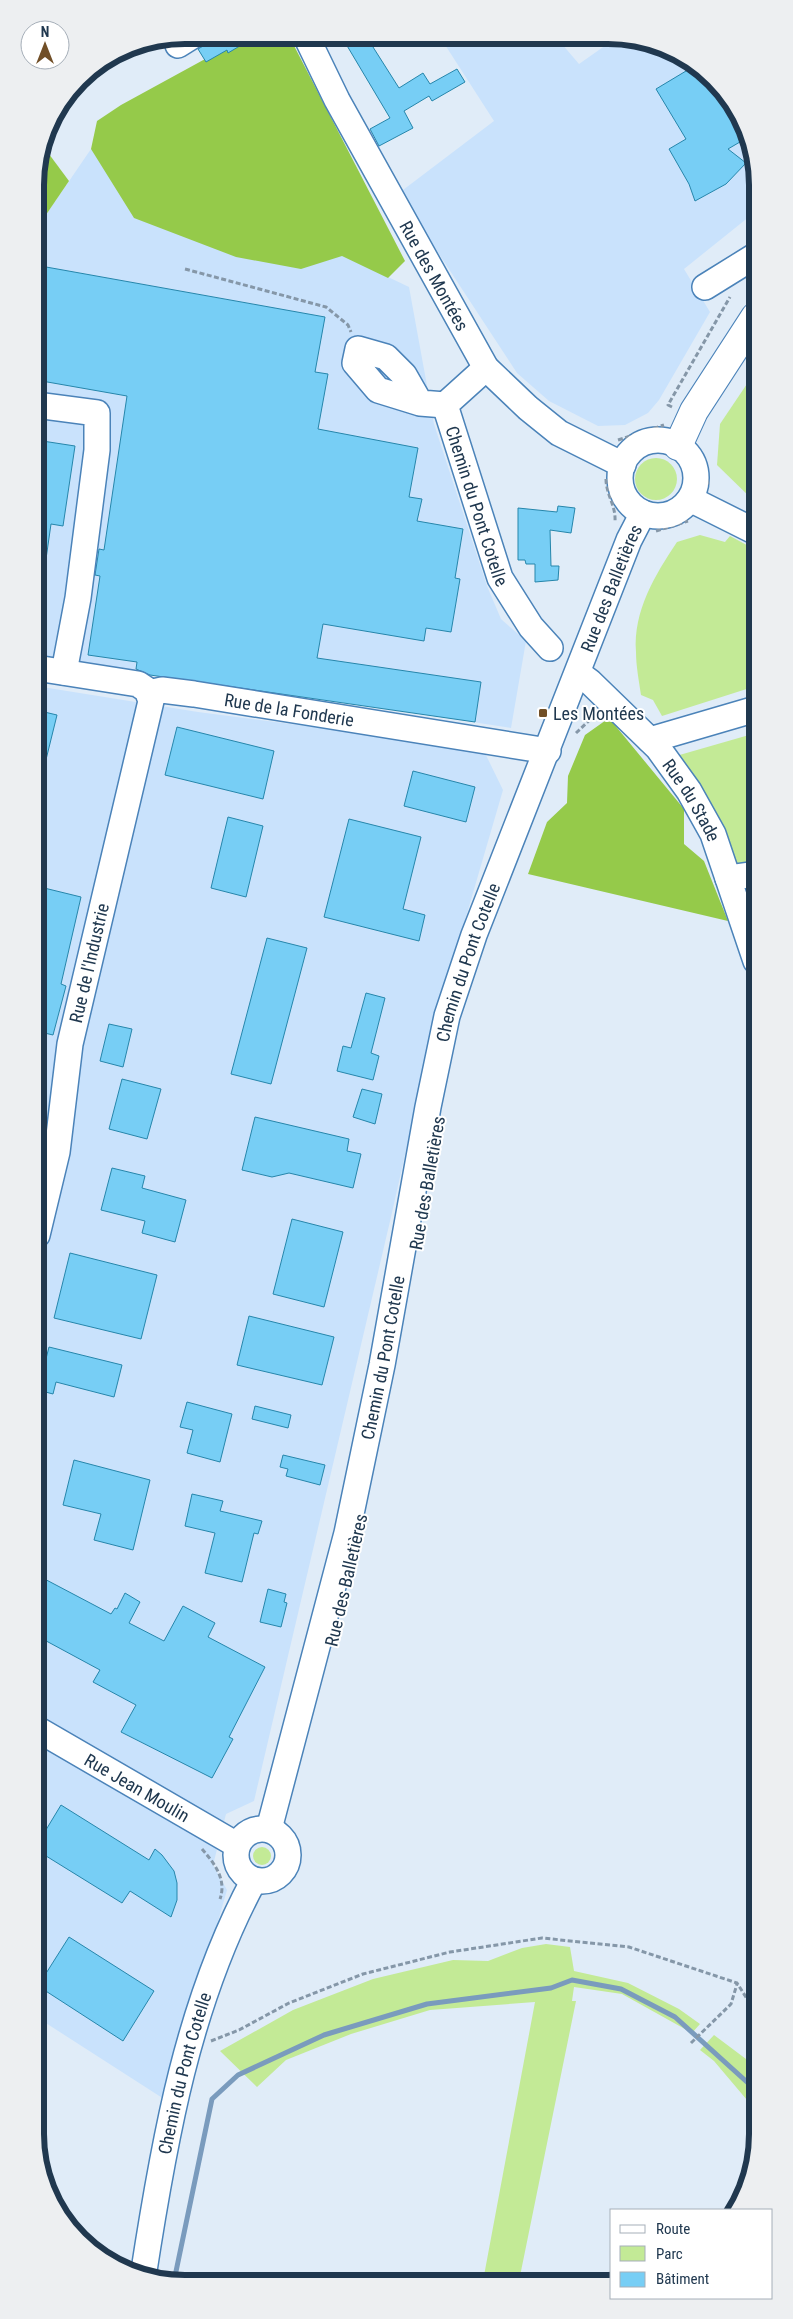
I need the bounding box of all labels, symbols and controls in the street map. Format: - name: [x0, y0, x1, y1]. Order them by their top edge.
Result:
- north arrow: [20, 20, 70, 70]
- text: N: [41, 24, 49, 40]
- street label: Rue des Montées: [396, 217, 474, 334]
- street label: Chemin du Pont Cotelle: [442, 423, 513, 590]
- street label: Rue des Balletières: [576, 521, 646, 655]
- street label: Rue de la Fonderie: [223, 689, 355, 730]
- place label: Les Montées: [553, 703, 644, 724]
- marker: Les Montées: [537, 707, 549, 719]
- street label: Rue du Stade: [659, 755, 725, 844]
- street label: Chemin du Pont Cotelle: [431, 880, 504, 1044]
- street label: Rue de l'Industrie: [65, 901, 113, 1025]
- street label: Rue des Balletières: [405, 1114, 449, 1252]
- street label: Chemin du Pont Cotelle: [356, 1274, 408, 1442]
- street label: Rue des Balletières: [321, 1512, 371, 1648]
- street label: Rue Jean Moulin: [81, 1749, 194, 1826]
- street label: Chemin du Pont Cotelle: [153, 1989, 215, 2156]
- legend: [610, 2209, 773, 2299]
- text: Route: [656, 2220, 690, 2238]
- text: Parc: [656, 2245, 683, 2263]
- text: Bâtiment: [656, 2270, 709, 2288]

